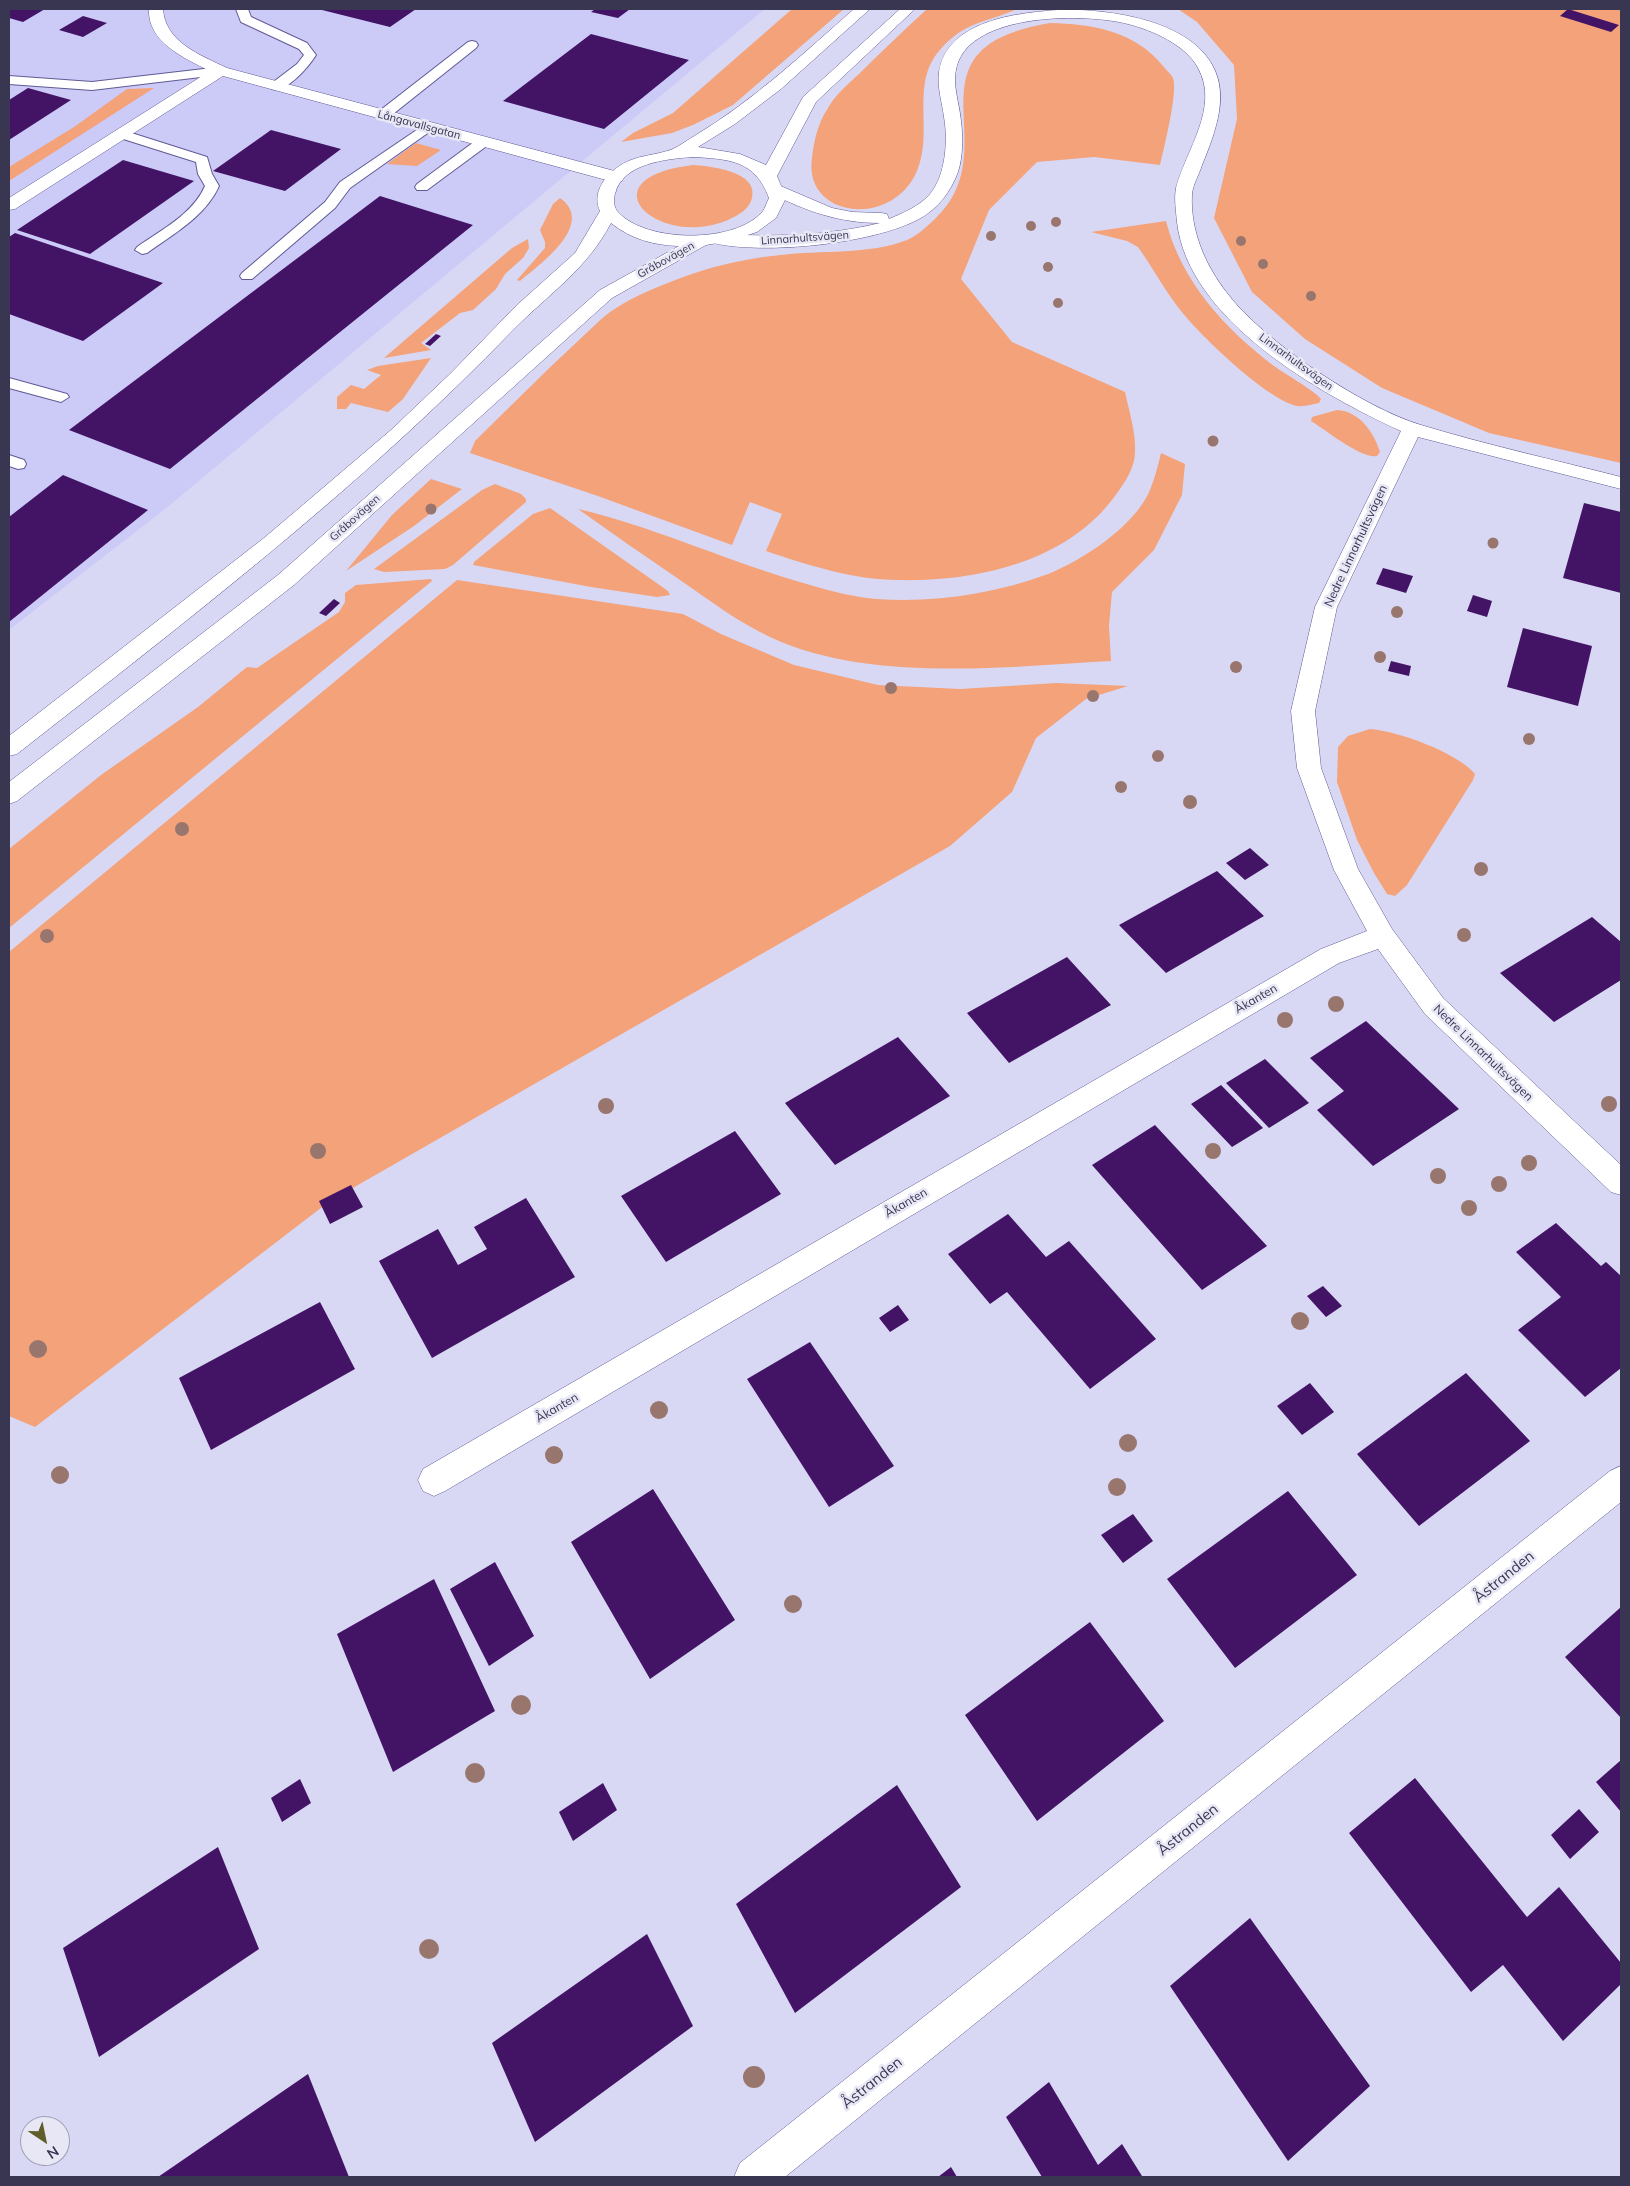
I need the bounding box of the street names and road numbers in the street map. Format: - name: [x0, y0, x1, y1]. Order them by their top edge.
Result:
- street label: Långavallsgatan: [376, 108, 462, 142]
- street label: Linnarhultsvägen: [761, 228, 849, 248]
- street label: Gråbovägen: [635, 239, 697, 281]
- street label: Linnarhultsvägen: [1256, 331, 1336, 393]
- street label: Nedre Linnarhultsvägen: [1321, 483, 1391, 609]
- street label: Gråbovägen: [327, 492, 383, 544]
- street label: Åkanten: [1232, 981, 1280, 1017]
- street label: Nedre Linnarhultsvägen: [1430, 1002, 1536, 1104]
- street label: Åkanten: [882, 1185, 930, 1221]
- street label: Åkanten: [533, 1390, 581, 1426]
- street label: Åstranden: [1470, 1547, 1538, 1607]
- street label: Åstranden: [1154, 1800, 1222, 1860]
- street label: Åstranden: [838, 2053, 906, 2113]

